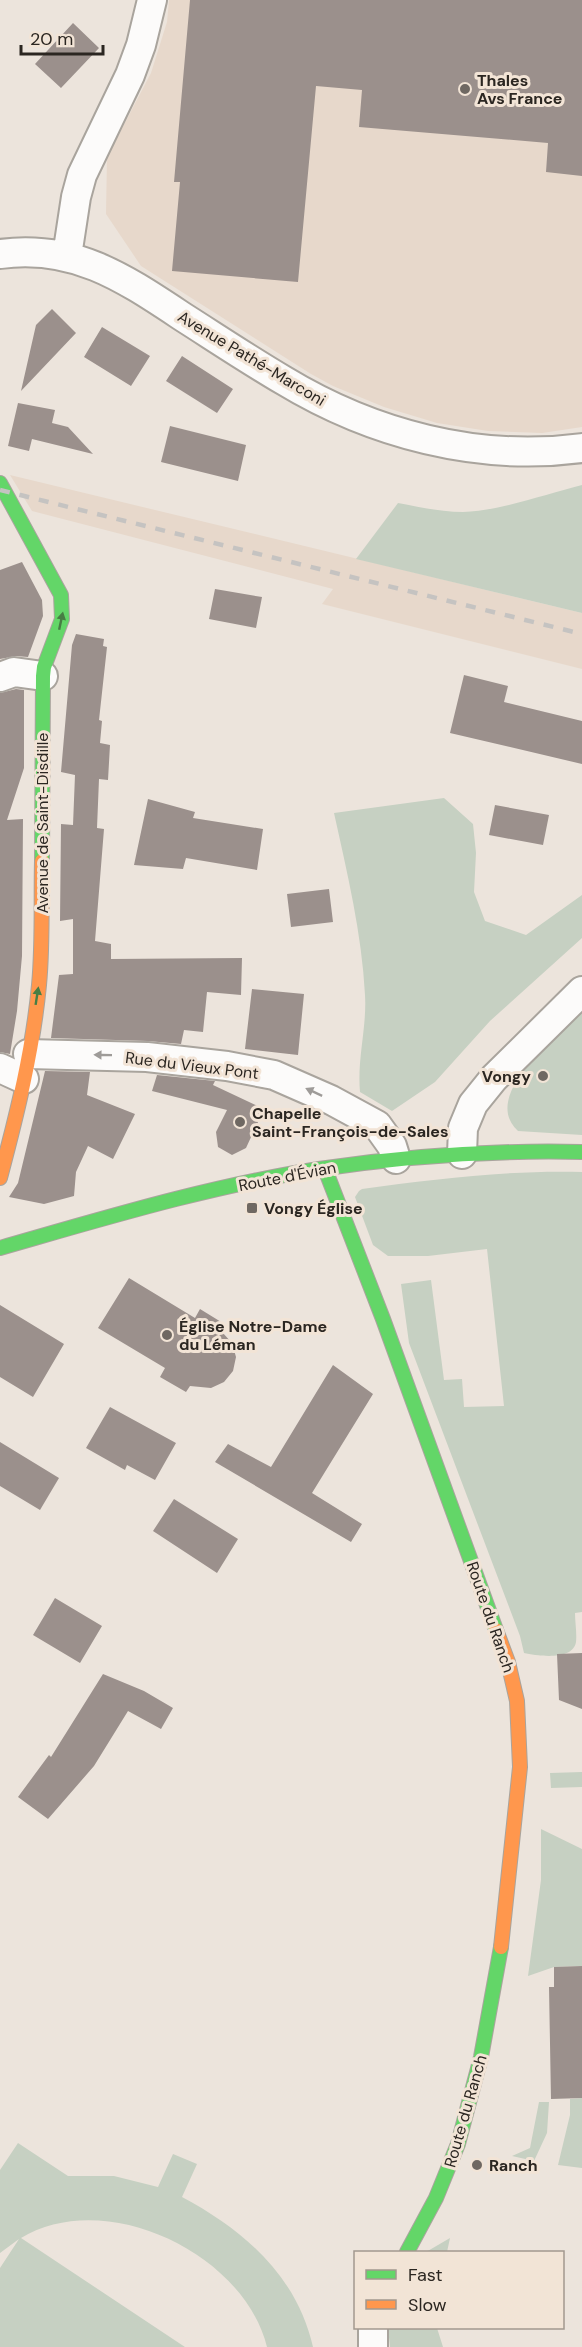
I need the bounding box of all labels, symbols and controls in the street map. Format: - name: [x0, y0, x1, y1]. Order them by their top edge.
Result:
- scale bar: [21, 18, 104, 56]
- text: 20 m: [30, 27, 73, 51]
- place label: Thales Avs France: [477, 70, 563, 109]
- marker: Thales Avs France: [458, 82, 472, 96]
- street label: Avenue Pathé-Marconi: [174, 306, 329, 411]
- one-way arrow: [56, 611, 66, 630]
- street label: Avenue de Saint-Disdille: [32, 733, 53, 913]
- one-way arrow: [33, 987, 42, 1006]
- street label: Rue du Vieux Pont: [124, 1047, 260, 1084]
- one-way arrow: [93, 1051, 112, 1060]
- place label: Vongy: [482, 1066, 531, 1087]
- marker: Vongy: [536, 1069, 550, 1083]
- one-way arrow: [305, 1087, 322, 1096]
- place label: Chapelle Saint-François-de-Sales: [252, 1103, 449, 1142]
- marker: Chapelle Saint-François-de-Sales: [233, 1115, 247, 1129]
- street label: Route d'Évian: [237, 1157, 338, 1196]
- place label: Vongy Église: [264, 1198, 363, 1219]
- marker: Vongy Église: [245, 1201, 259, 1215]
- place label: Église Notre-Dame du Léman: [179, 1316, 327, 1355]
- marker: Église Notre-Dame du Léman: [160, 1328, 174, 1342]
- street label: Route du Ranch: [462, 1559, 519, 1675]
- street label: Route du Ranch: [439, 2052, 492, 2170]
- place label: Ranch: [489, 2155, 538, 2176]
- marker: Ranch: [470, 2158, 484, 2172]
- legend: [354, 2251, 564, 2329]
- text: Fast: [408, 2263, 443, 2287]
- text: Slow: [408, 2293, 447, 2317]

